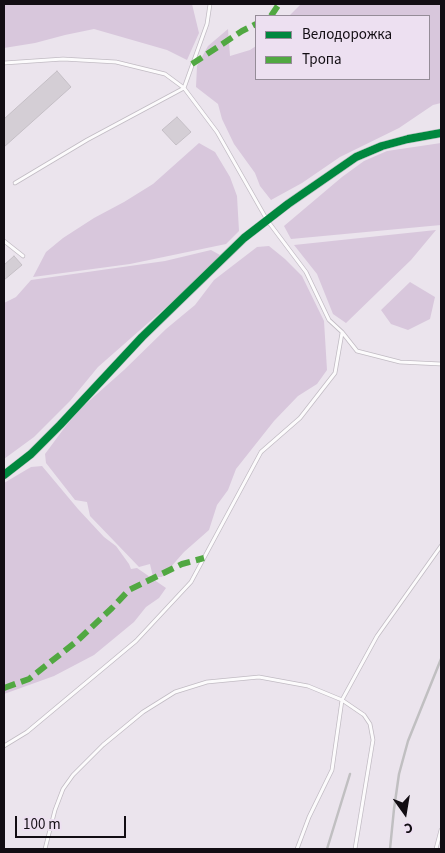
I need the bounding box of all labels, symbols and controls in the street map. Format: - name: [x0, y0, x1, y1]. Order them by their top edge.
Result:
- legend: [255, 15, 430, 80]
- text: Велодорожка: [302, 24, 392, 45]
- text: Тропа: [302, 49, 342, 70]
- north arrow: [380, 788, 430, 838]
- scale bar: [18, 806, 129, 838]
- text: 100 m: [23, 814, 61, 835]
- text: С: [402, 817, 415, 838]

